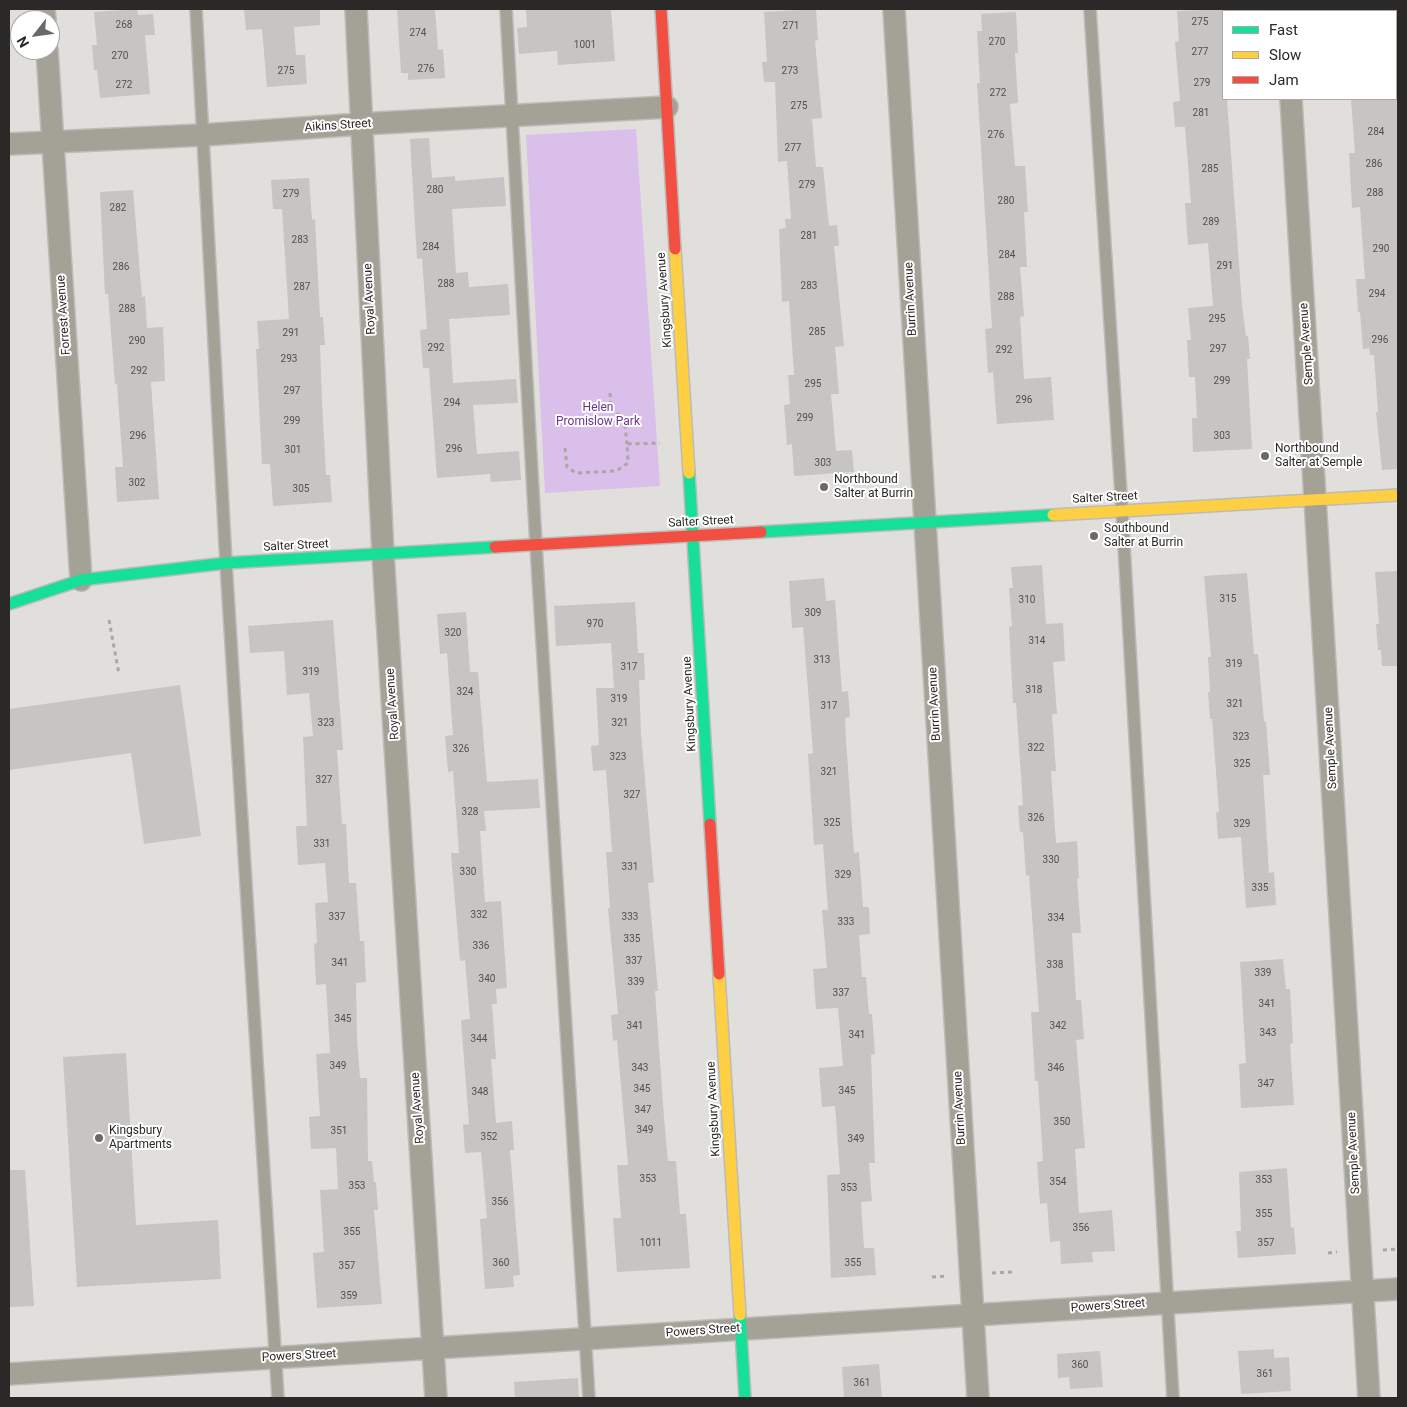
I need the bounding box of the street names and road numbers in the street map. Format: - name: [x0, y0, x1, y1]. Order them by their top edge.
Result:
- street label: Aikins Street: [304, 116, 372, 136]
- street label: Kingsbury Avenue: [654, 252, 676, 348]
- street label: Burrin Avenue: [902, 262, 920, 336]
- street label: Royal Avenue: [361, 263, 379, 335]
- street label: Forrest Avenue: [54, 275, 74, 355]
- street label: Semple Avenue: [1297, 302, 1317, 386]
- street label: Salter Street: [1072, 489, 1138, 507]
- street label: Salter Street: [668, 513, 734, 531]
- street label: Salter Street: [263, 537, 329, 555]
- street label: Kingsbury Avenue: [680, 656, 700, 752]
- street label: Burrin Avenue: [926, 667, 944, 741]
- street label: Royal Avenue: [383, 668, 403, 740]
- street label: Semple Avenue: [1322, 707, 1340, 789]
- street label: Kingsbury Avenue: [704, 1061, 724, 1157]
- street label: Burrin Avenue: [951, 1071, 969, 1145]
- street label: Royal Avenue: [408, 1072, 428, 1144]
- street label: Semple Avenue: [1345, 1112, 1363, 1194]
- street label: Powers Street: [1070, 1296, 1146, 1316]
- street label: Powers Street: [665, 1321, 741, 1341]
- street label: Powers Street: [261, 1347, 337, 1365]

